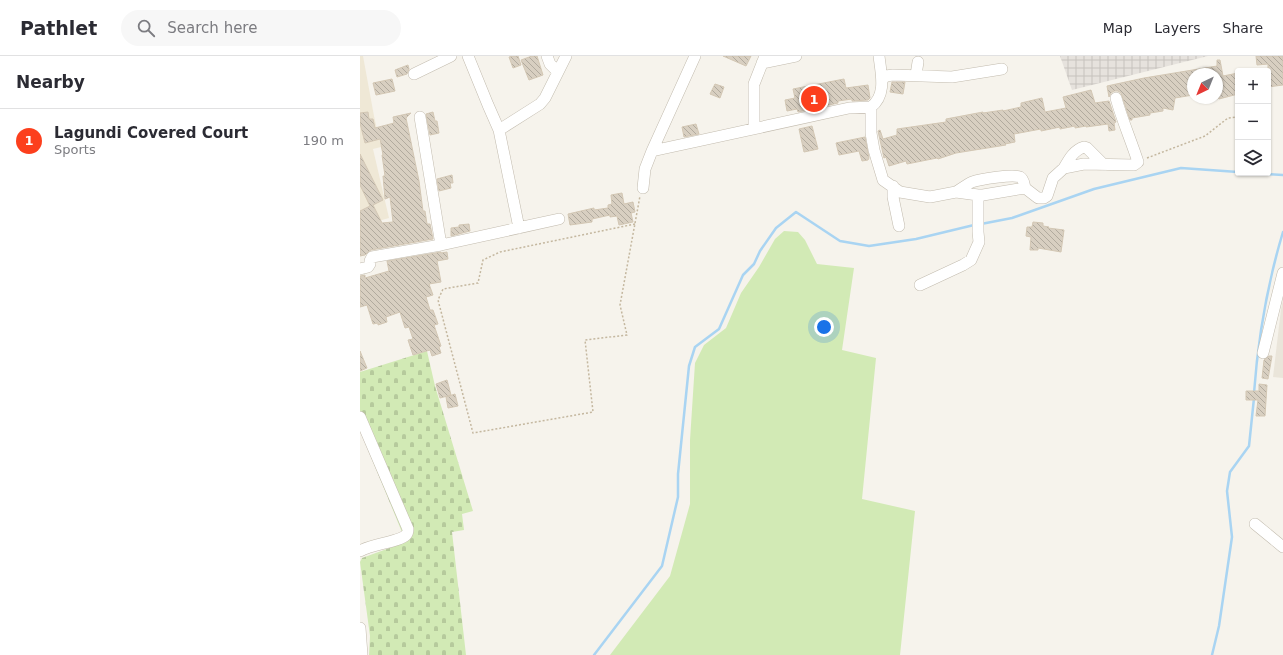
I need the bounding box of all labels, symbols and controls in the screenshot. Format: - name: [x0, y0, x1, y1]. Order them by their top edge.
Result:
- search box: [121, 10, 401, 46]
- text: Pathlet: [20, 17, 97, 39]
- icon: search: [135, 17, 157, 39]
- text: Search here: [167, 19, 257, 37]
- text: Map: [1103, 20, 1132, 36]
- text: Layers: [1154, 20, 1201, 36]
- text: Share: [1223, 20, 1263, 36]
- north arrow: [1187, 68, 1223, 104]
- map controls: [1235, 68, 1271, 176]
- button: +: [1235, 68, 1271, 104]
- text: Nearby: [16, 72, 85, 92]
- pin: 1: [801, 84, 827, 114]
- button: −: [1235, 104, 1271, 140]
- text: Lagundi Covered Court: [54, 124, 248, 142]
- text: 1: [24, 133, 34, 148]
- text: 190 m: [302, 133, 344, 148]
- button: layers: [1235, 140, 1271, 176]
- text: Sports: [54, 142, 96, 157]
- your location: [814, 317, 834, 337]

